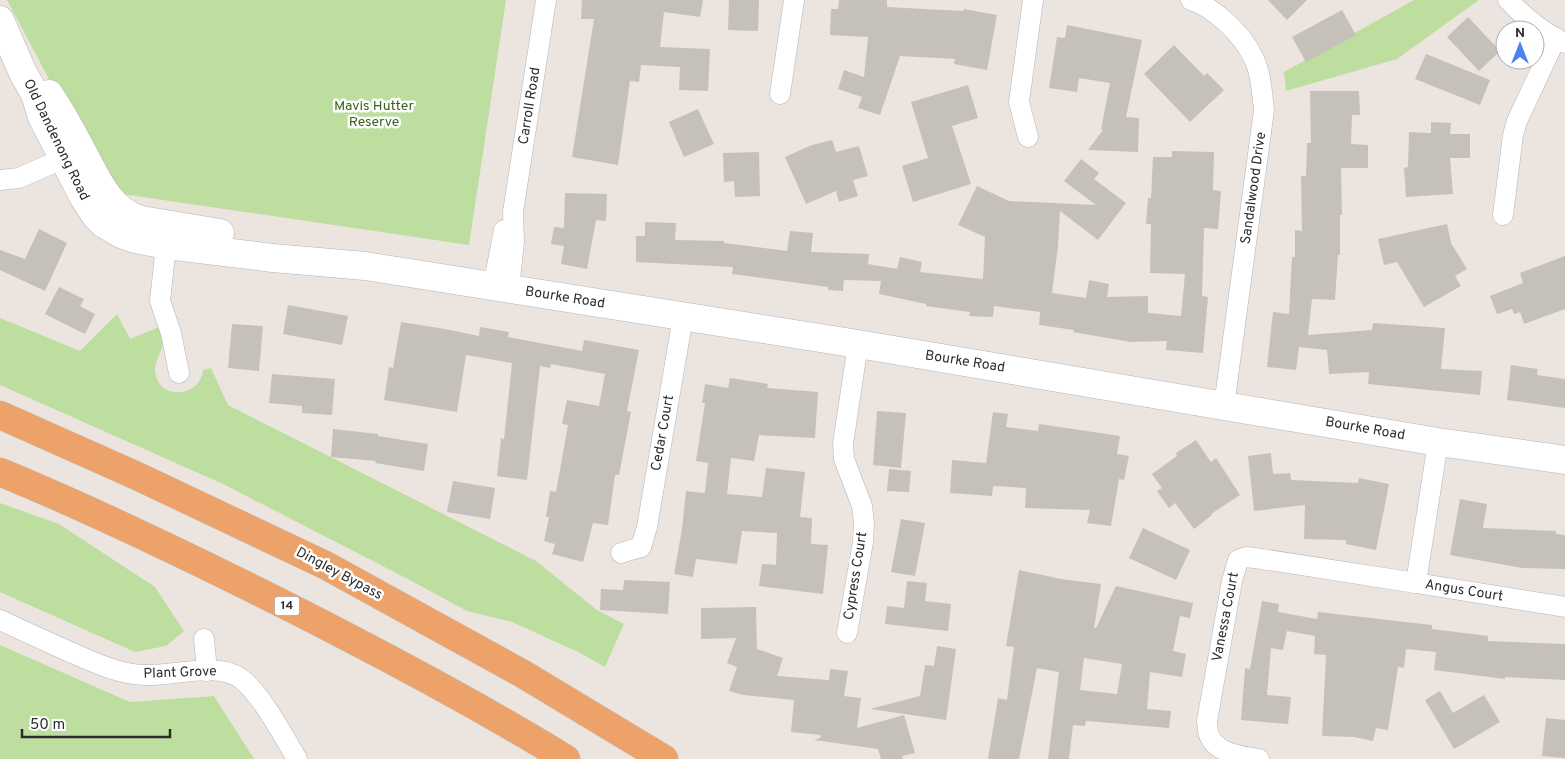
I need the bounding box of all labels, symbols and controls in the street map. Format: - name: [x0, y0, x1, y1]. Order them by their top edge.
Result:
- north arrow: [1495, 20, 1545, 70]
- text: N: [1515, 25, 1525, 42]
- street label: Carroll Road: [516, 66, 544, 146]
- street label: Old Dandenong Road: [19, 76, 93, 204]
- park label: Mavis Hutter Reserve: [334, 98, 414, 131]
- street label: Sandalwood Drive: [1238, 131, 1270, 245]
- street label: Bourke Road: [524, 283, 606, 313]
- street label: Bourke Road: [924, 347, 1006, 377]
- street label: Cedar Court: [648, 394, 678, 472]
- street label: Bourke Road: [1324, 414, 1406, 444]
- street label: Cypress Court: [841, 531, 871, 621]
- street label: Dingley Bypass: [293, 544, 385, 604]
- street label: Vanessa Court: [1209, 571, 1243, 663]
- street label: Angus Court: [1424, 576, 1504, 606]
- road number: 14: [274, 596, 300, 616]
- street label: Plant Grove: [143, 663, 217, 683]
- scale bar: [22, 706, 170, 738]
- text: 50 m: [30, 716, 65, 735]

